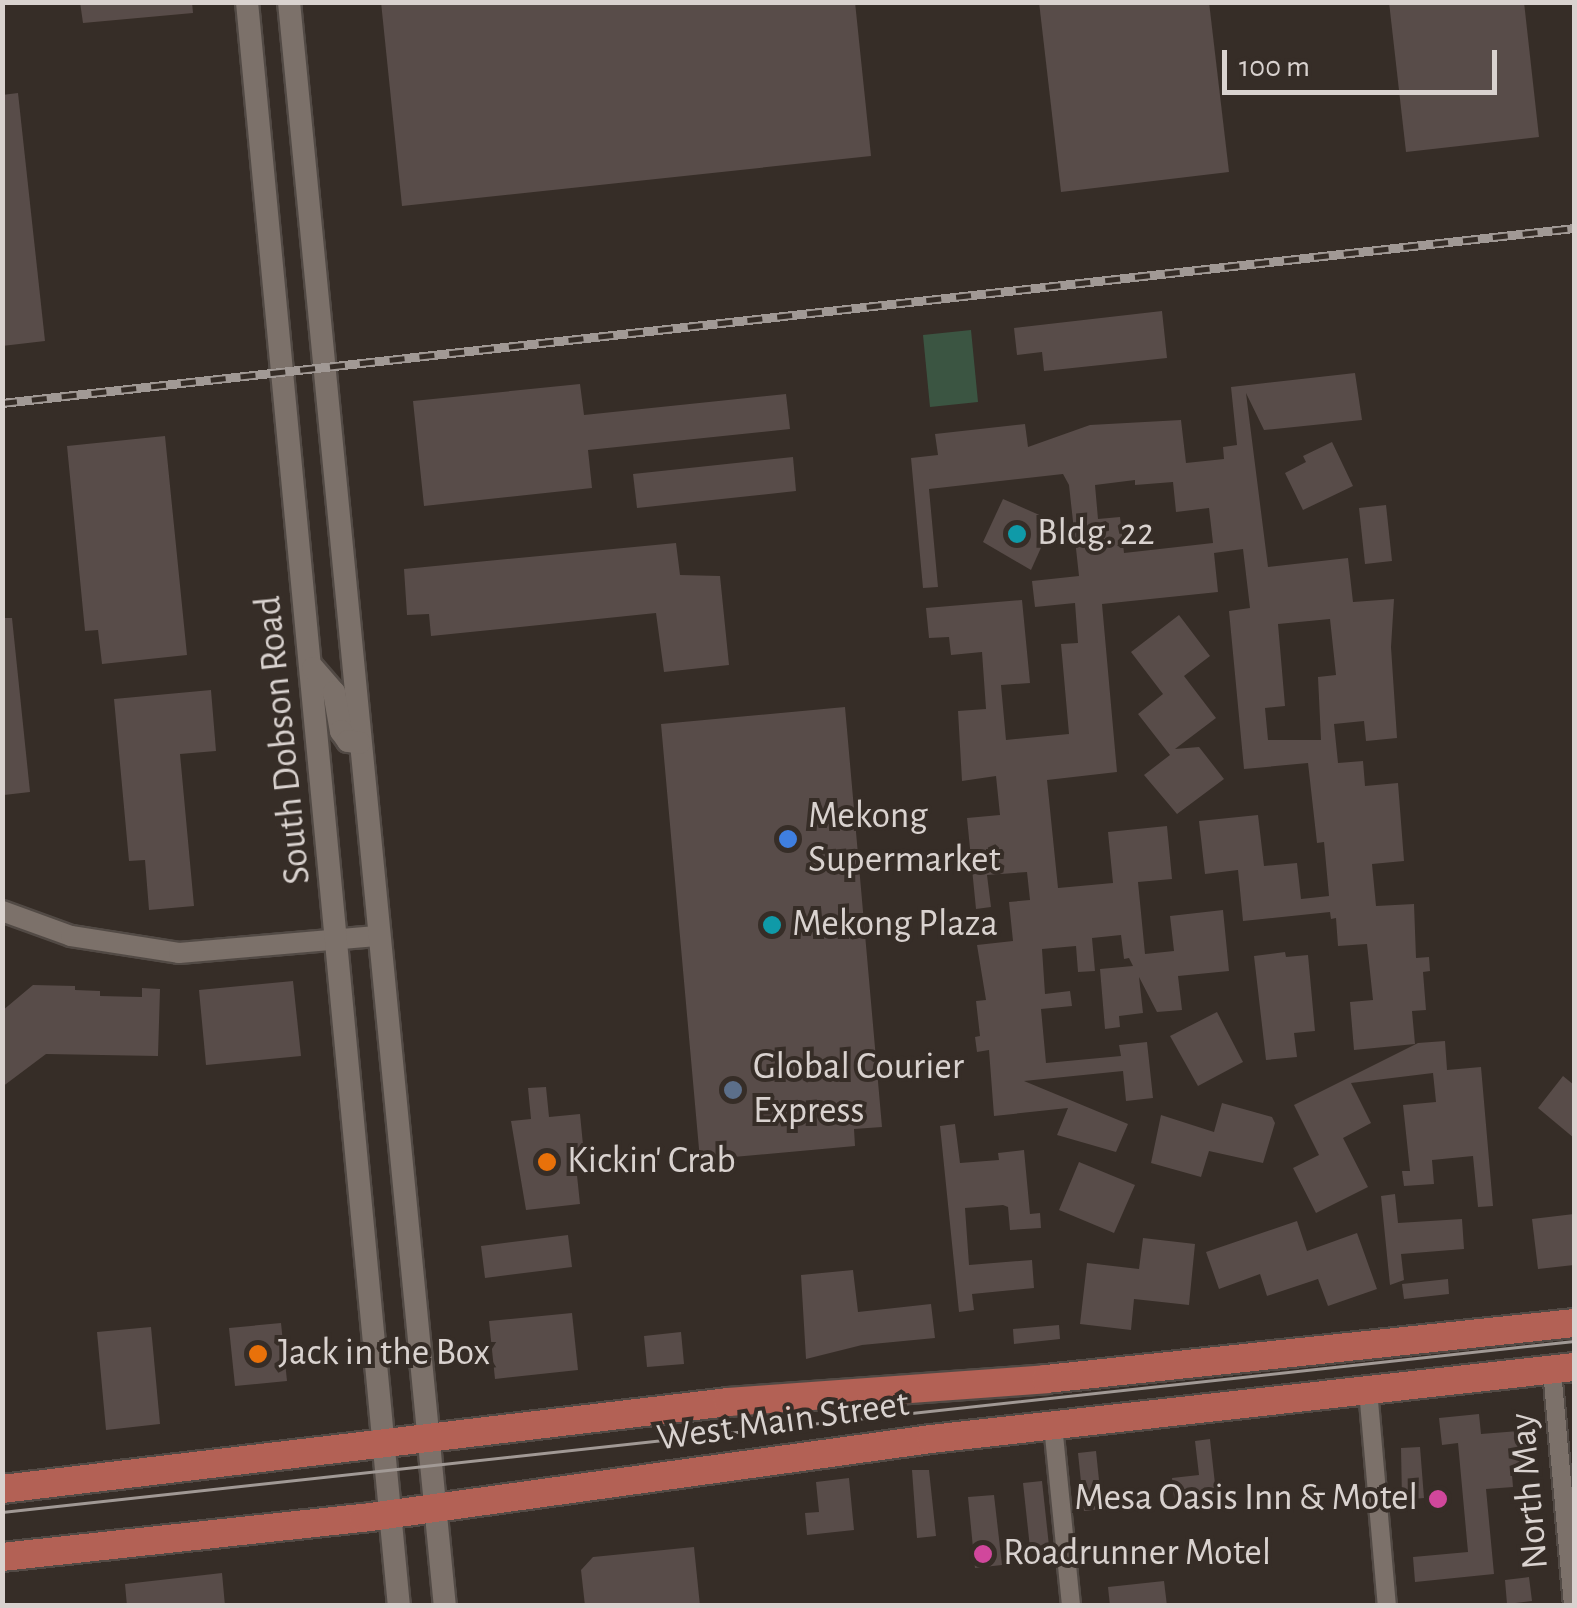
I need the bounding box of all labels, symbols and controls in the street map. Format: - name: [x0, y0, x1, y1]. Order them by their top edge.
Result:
- scale bar: [1227, 30, 1502, 92]
- text: 100 m: [1239, 52, 1310, 82]
- place label: Bldg. 22: [1037, 511, 1155, 557]
- marker: Bldg. 22: [1006, 523, 1028, 545]
- street label: South Dobson Road: [246, 593, 322, 887]
- place label: Mekong Supermarket: [808, 794, 1001, 884]
- marker: Mekong Supermarket: [777, 828, 799, 850]
- place label: Mekong Plaza: [792, 902, 998, 948]
- marker: Mekong Plaza: [761, 914, 783, 936]
- place label: Global Courier Express: [753, 1045, 964, 1134]
- marker: Global Courier Express: [722, 1079, 744, 1101]
- place label: Kickin' Crab: [567, 1139, 736, 1185]
- marker: Kickin' Crab: [536, 1151, 558, 1173]
- place label: Jack in the Box: [278, 1331, 490, 1377]
- marker: Jack in the Box: [247, 1343, 269, 1365]
- street label: West Main Street: [654, 1382, 912, 1462]
- street label: North May: [1500, 1411, 1560, 1571]
- place label: Mesa Oasis Inn & Motel: [1074, 1476, 1418, 1522]
- marker: Mesa Oasis Inn & Motel: [1427, 1488, 1449, 1510]
- place label: Roadrunner Motel: [1003, 1531, 1271, 1577]
- marker: Roadrunner Motel: [972, 1543, 994, 1565]

